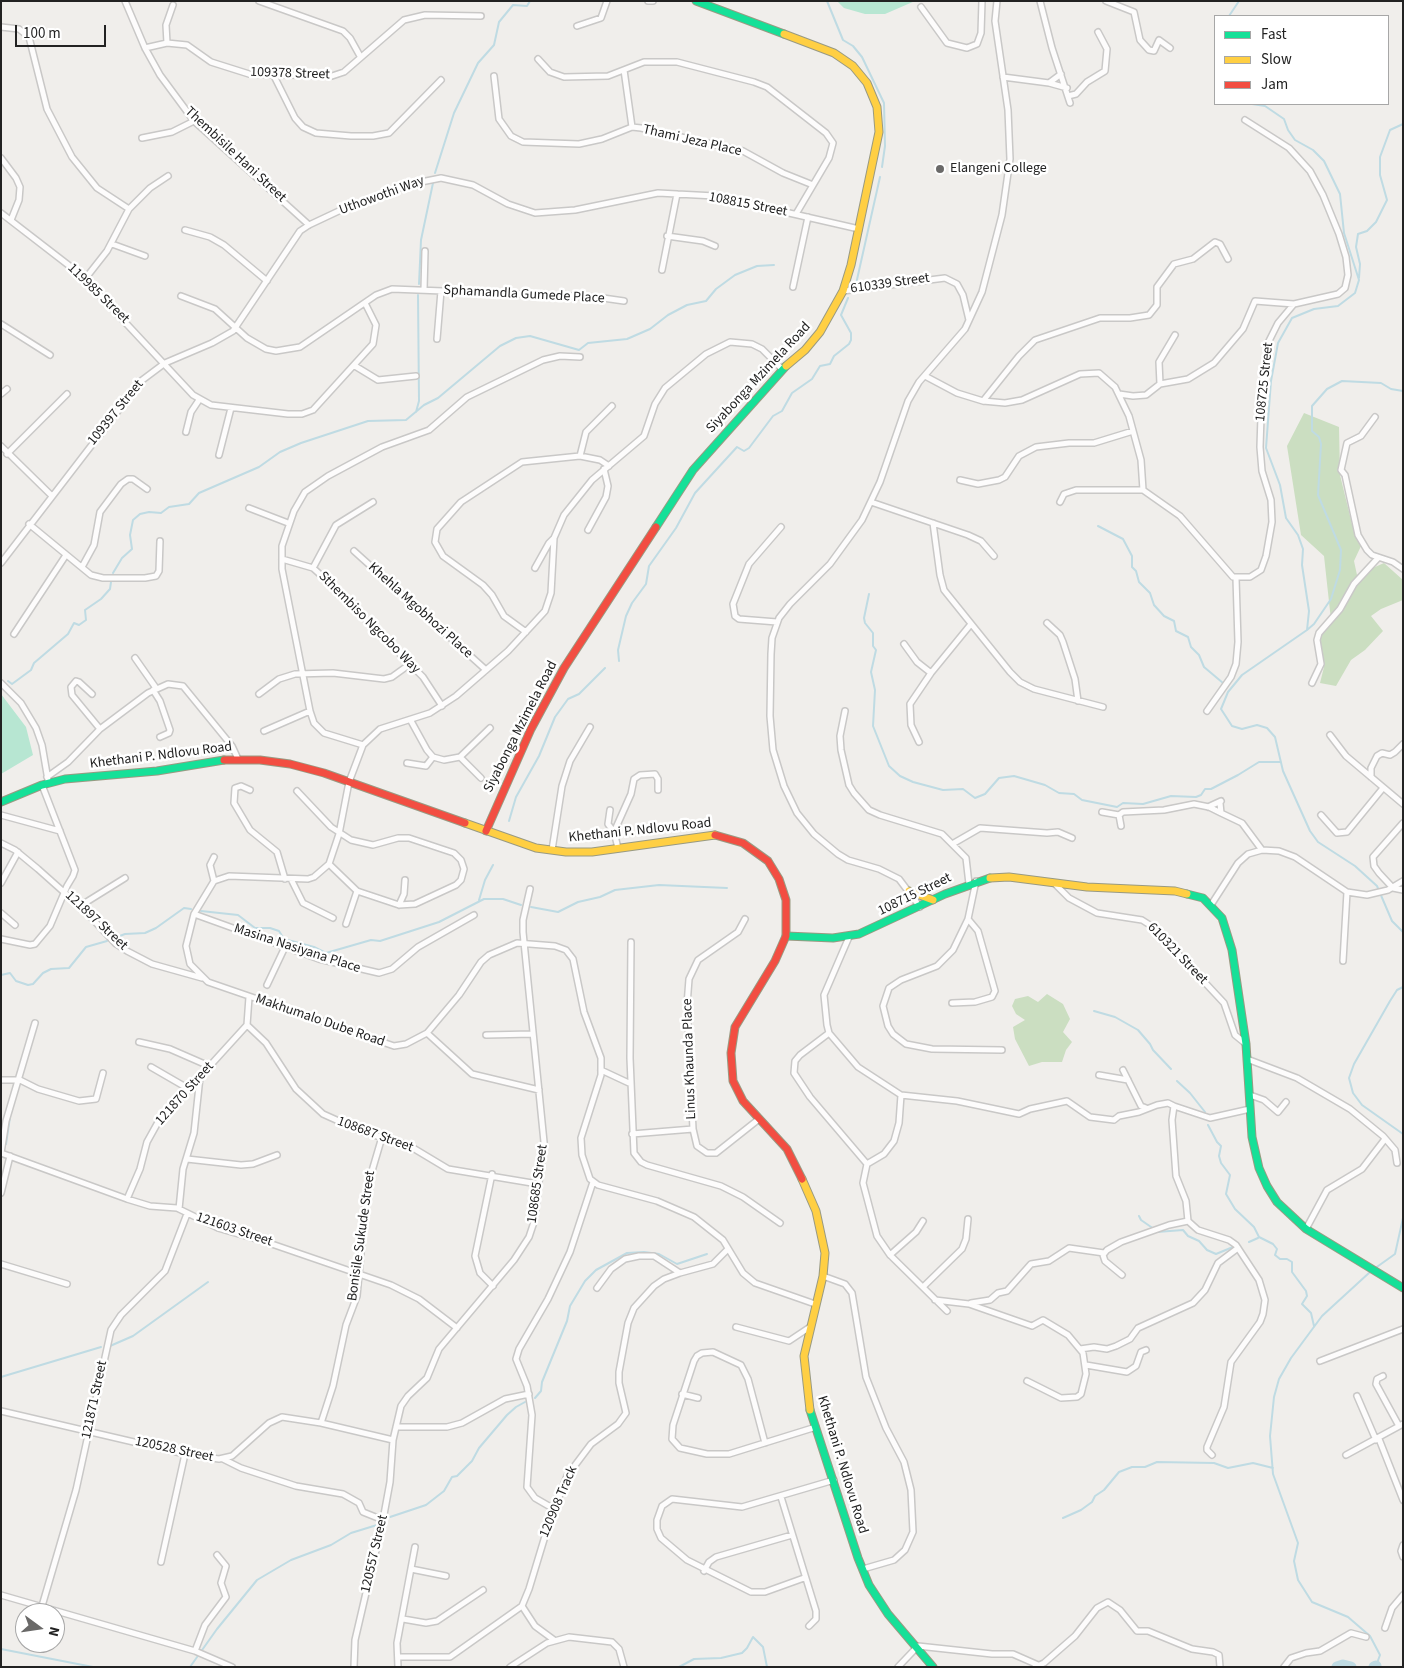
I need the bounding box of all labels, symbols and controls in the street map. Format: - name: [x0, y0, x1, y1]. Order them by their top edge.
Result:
- scale bar: [18, 15, 109, 47]
- legend: [1214, 15, 1389, 105]
- text: 100 m: [23, 23, 61, 44]
- text: Fast: [1261, 24, 1287, 45]
- text: Slow: [1261, 49, 1292, 70]
- street label: 109378 Street: [250, 64, 330, 84]
- text: Jam: [1261, 74, 1288, 95]
- street label: Thembisile Hani Street: [181, 104, 289, 206]
- street label: Thami Jeza Place: [641, 121, 743, 161]
- place label: Elangeni College: [950, 161, 1047, 177]
- marker: Elangeni College: [934, 163, 946, 175]
- street label: Uthowothi Way: [337, 173, 427, 219]
- street label: 108815 Street: [707, 189, 789, 221]
- street label: 119985 Street: [64, 260, 132, 328]
- street label: 610339 Street: [849, 270, 931, 298]
- street label: Sphamandla Gumede Place: [443, 282, 605, 308]
- street label: Siyabonga Mzimela Road: [703, 319, 815, 437]
- street label: 108725 Street: [1252, 342, 1278, 422]
- street label: 109397 Street: [84, 377, 148, 449]
- street label: Khehla Mgobhozi Place: [364, 560, 476, 662]
- street label: Sthembiso Ngcobo Way: [314, 568, 424, 678]
- street label: Siyabonga Mzimela Road: [480, 658, 562, 796]
- street label: Khethani P. Ndlovu Road: [89, 739, 233, 773]
- street label: Khethani P. Ndlovu Road: [568, 815, 712, 847]
- street label: 108715 Street: [876, 870, 954, 920]
- street label: 121897 Street: [61, 888, 131, 954]
- street label: 610321 Street: [1143, 920, 1211, 988]
- street label: Masina Nasiyana Place: [232, 921, 362, 977]
- street label: Makhumalo Dube Road: [253, 991, 387, 1051]
- street label: Linus Khaunda Place: [679, 998, 701, 1120]
- street label: 121870 Street: [152, 1059, 218, 1129]
- street label: 108687 Street: [335, 1113, 415, 1157]
- street label: 108685 Street: [524, 1143, 552, 1225]
- street label: Bonisile Sukude Street: [345, 1170, 379, 1302]
- street label: 121603 Street: [194, 1209, 274, 1251]
- street label: 121871 Street: [79, 1359, 111, 1441]
- street label: Khethani P. Ndlovu Road: [813, 1394, 871, 1536]
- street label: 120528 Street: [133, 1434, 215, 1466]
- street label: 120908 Track: [536, 1464, 582, 1540]
- street label: 120557 Street: [358, 1513, 392, 1595]
- north arrow: [15, 1603, 65, 1653]
- text: N: [43, 1624, 64, 1638]

